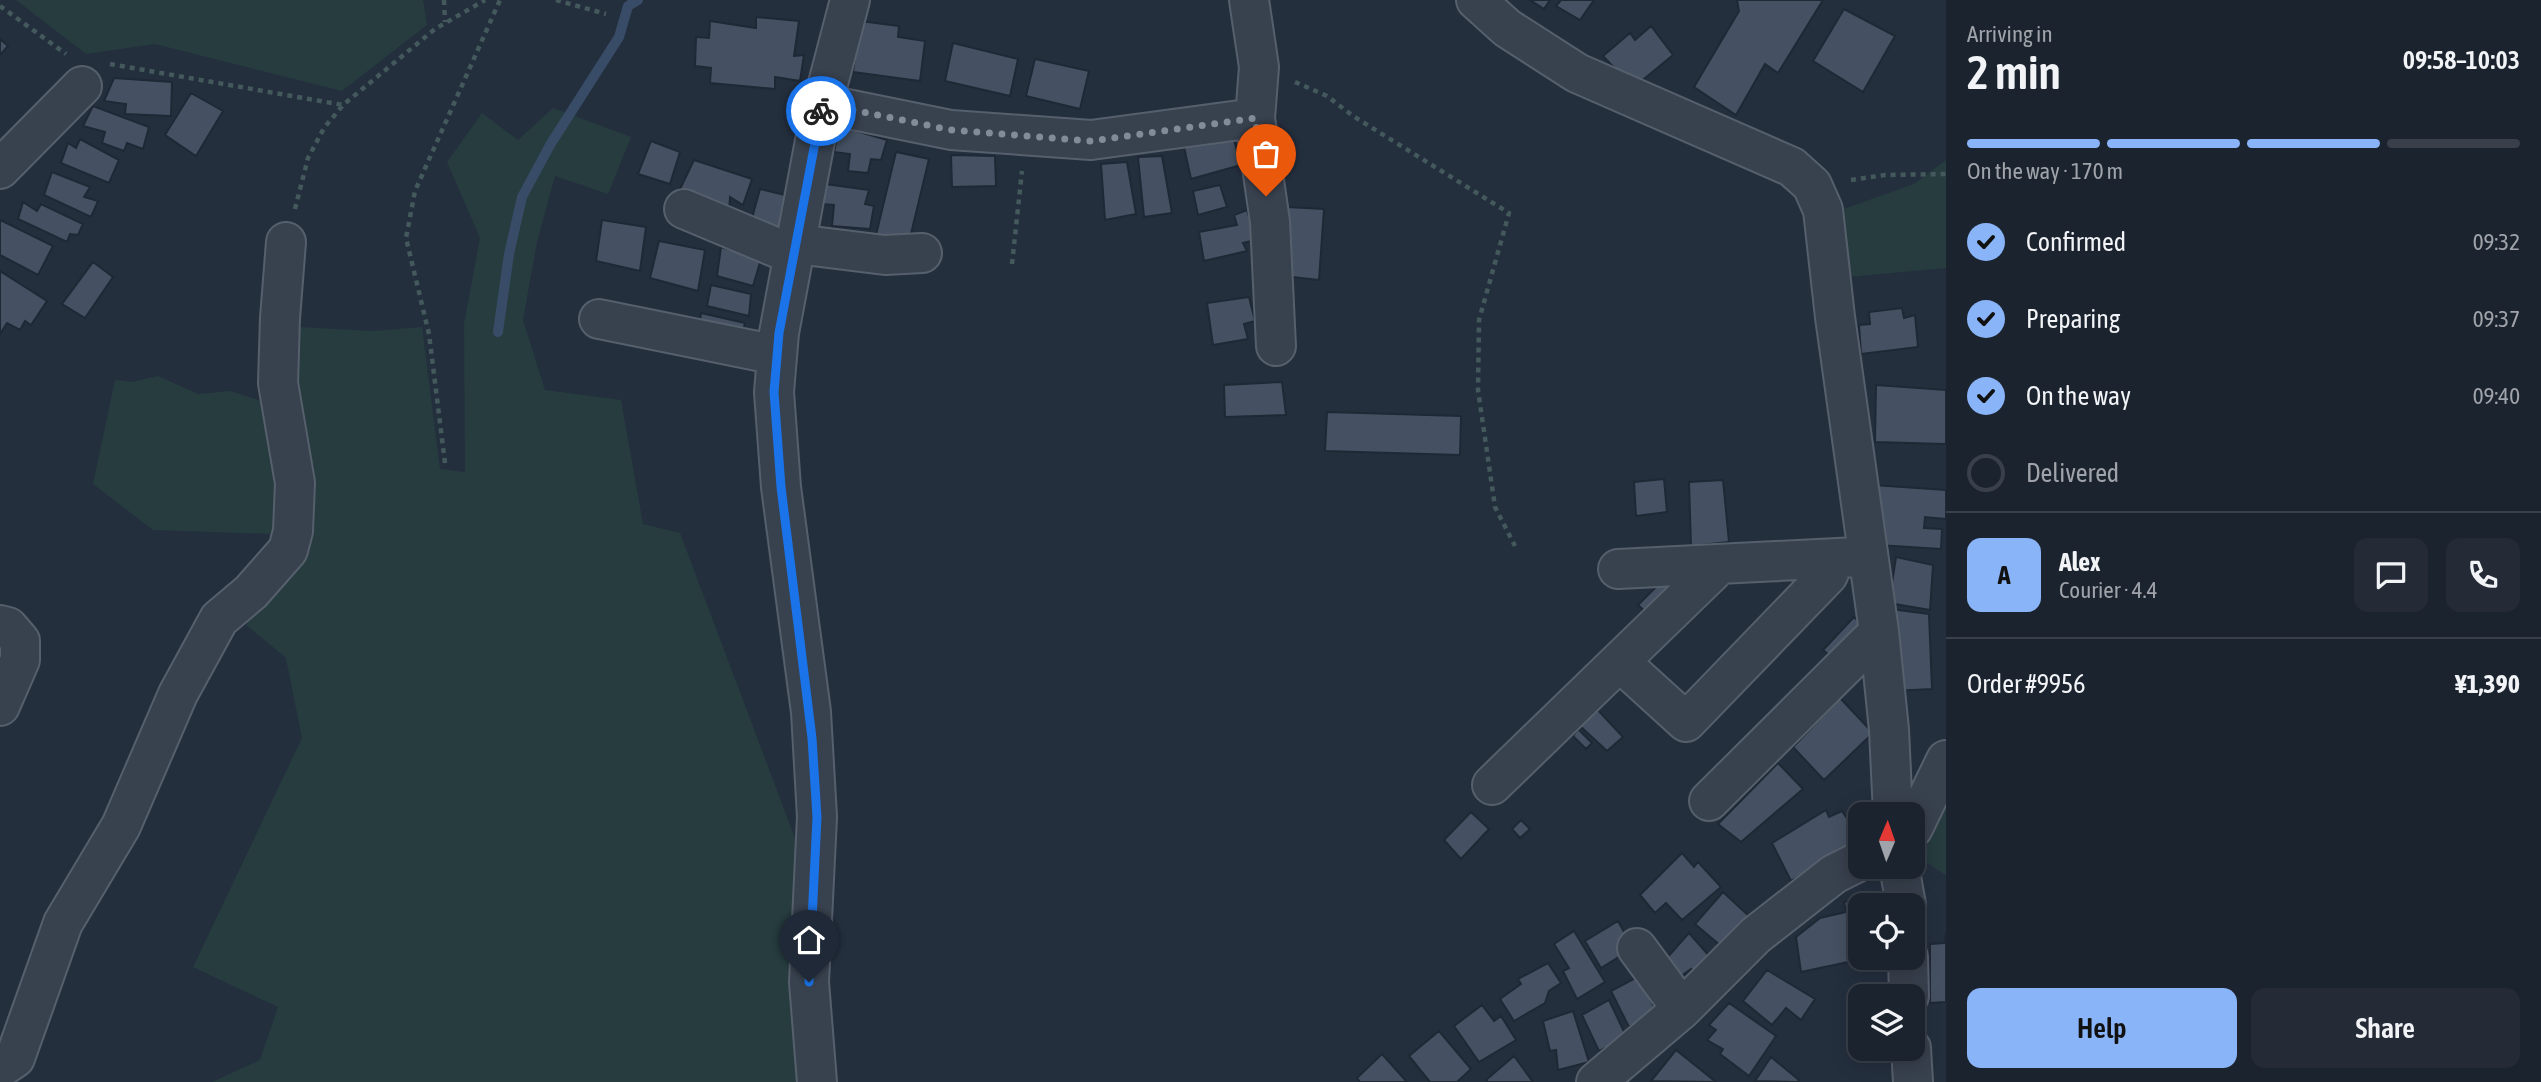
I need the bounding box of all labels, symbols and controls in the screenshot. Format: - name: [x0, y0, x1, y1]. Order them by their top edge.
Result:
- text: Arriving in: [1967, 21, 2053, 47]
- text: 09:58–10:03: [2403, 45, 2520, 75]
- text: 2 min: [1967, 46, 2061, 99]
- courier: [786, 76, 856, 146]
- icon: bike: [802, 92, 840, 130]
- pin: [1236, 124, 1296, 196]
- icon: bag: [1247, 135, 1285, 173]
- text: On the way · 170 m: [1967, 158, 2123, 184]
- icon: check: [1967, 223, 2005, 261]
- text: Confirmed: [2026, 227, 2126, 257]
- text: 09:32: [2473, 229, 2520, 255]
- icon: check: [1967, 300, 2005, 338]
- text: Preparing: [2026, 304, 2120, 334]
- text: 09:37: [2473, 306, 2520, 332]
- icon: check: [1967, 377, 2005, 415]
- text: On the way: [2026, 381, 2131, 411]
- text: 09:40: [2473, 383, 2520, 409]
- text: Delivered: [2026, 458, 2119, 488]
- button: chat: [2354, 538, 2428, 612]
- button: phone: [2446, 538, 2520, 612]
- text: Alex: [2059, 547, 2100, 577]
- text: A: [1998, 560, 2010, 590]
- text: Courier · 4.4: [2059, 577, 2158, 603]
- text: Order #9956: [1967, 669, 2086, 699]
- text: ¥1,390: [2455, 669, 2520, 699]
- north arrow: [1848, 802, 1925, 878]
- map controls: [1848, 802, 1925, 1061]
- button: locate: [1848, 893, 1925, 970]
- pin: [779, 910, 839, 982]
- icon: home: [790, 921, 828, 959]
- button: layers: [1848, 984, 1925, 1061]
- button: Help: [1967, 988, 2237, 1068]
- button: Share: [2251, 988, 2520, 1068]

